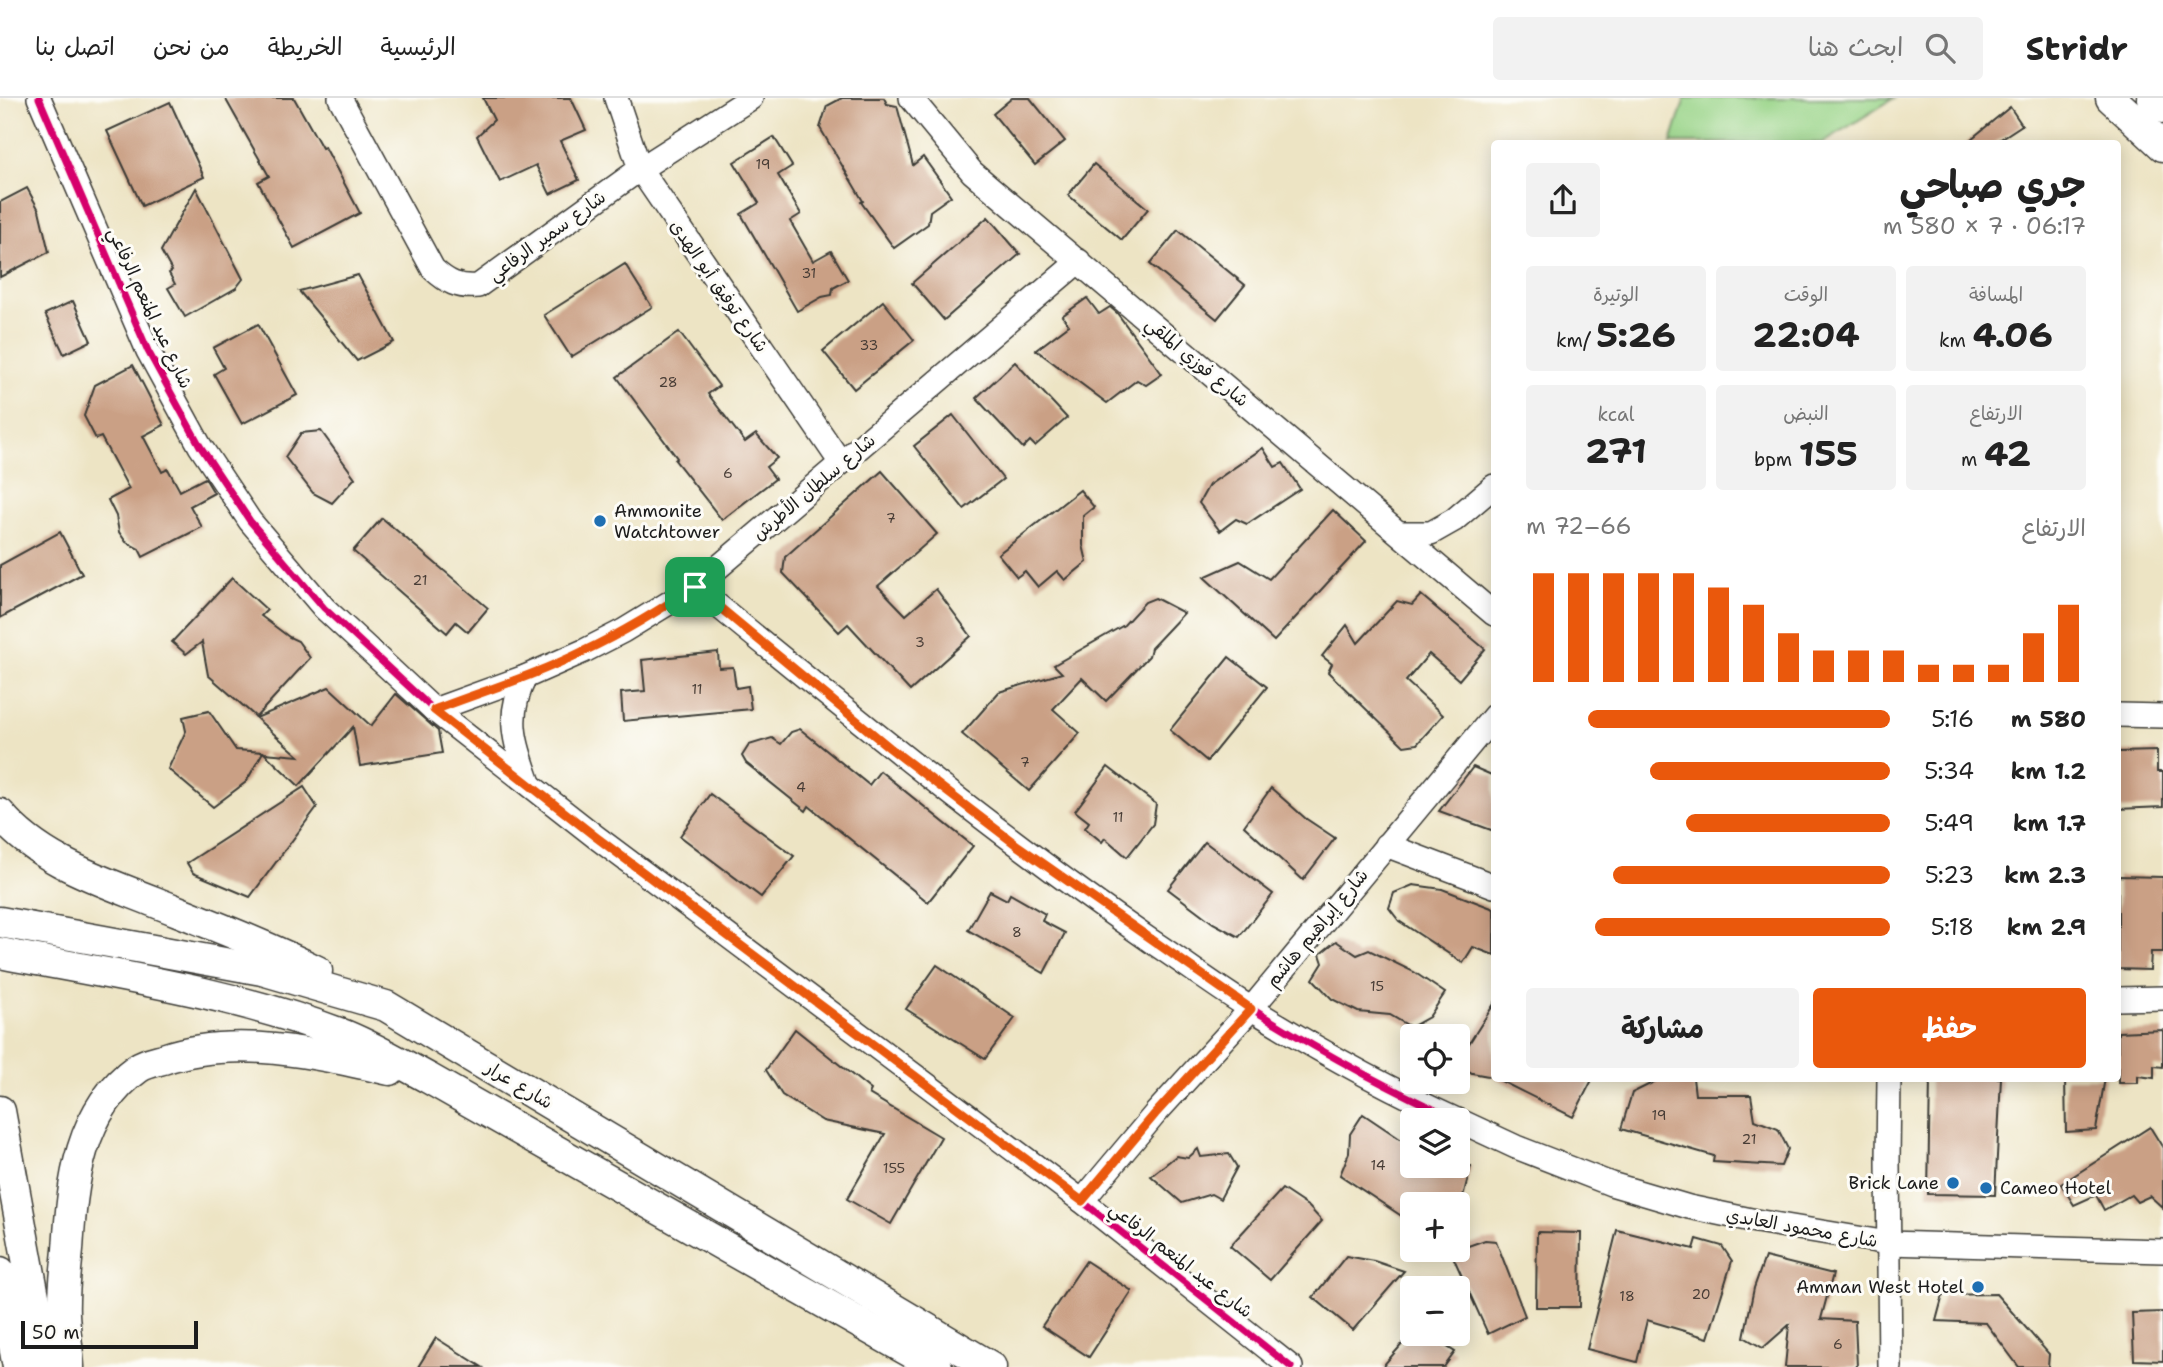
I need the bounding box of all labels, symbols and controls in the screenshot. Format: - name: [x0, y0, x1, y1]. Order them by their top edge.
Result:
- search box: [1493, 17, 1983, 80]
- text: Stridr: [2025, 26, 2128, 71]
- text: ابحث هنا: [1808, 29, 1903, 64]
- icon: search: [1921, 29, 1959, 67]
- text: اتصل بنا: [35, 31, 115, 63]
- text: من نحن: [153, 31, 230, 63]
- text: الخريطة: [268, 31, 343, 63]
- text: الرئيسية: [381, 31, 456, 63]
- house number: 19: [755, 155, 771, 173]
- text: جري صباحي: [1899, 159, 2086, 210]
- button: share: [1526, 163, 1600, 237]
- street label: شارع سمير الرفاعي: [483, 185, 613, 290]
- text: 06:17 · 7 × 580 m: [1883, 211, 2086, 241]
- street label: شارع توفيق أبو الهدى: [664, 215, 774, 357]
- street label: شارع عبد المنعم الرفاعي: [98, 224, 198, 394]
- house number: 31: [802, 264, 816, 282]
- text: الوتيرة: [1593, 282, 1639, 307]
- text: الوقت: [1784, 282, 1828, 307]
- text: المسافة: [1969, 282, 2023, 307]
- text: 5:26: [1596, 311, 1676, 358]
- text: 22:04: [1752, 311, 1860, 358]
- text: 4.06: [1972, 311, 2053, 358]
- street label: شارع فوزي الملقي: [1138, 312, 1254, 415]
- text: /km: [1556, 328, 1596, 353]
- text: km: [1939, 328, 1972, 353]
- house number: 33: [860, 336, 878, 354]
- house number: 28: [658, 373, 678, 391]
- text: النبض: [1783, 401, 1829, 426]
- text: الارتفاع: [1969, 401, 2023, 426]
- text: kcal: [1598, 402, 1634, 427]
- text: 271: [1585, 427, 1647, 474]
- street label: شارع سلطان الأطرش: [747, 428, 881, 546]
- text: 155: [1799, 430, 1858, 477]
- text: 42: [1984, 430, 2031, 477]
- text: bpm: [1754, 447, 1799, 472]
- text: m: [1961, 447, 1984, 472]
- house number: 6: [723, 464, 733, 482]
- place label: Ammonite Watchtower: [614, 499, 720, 544]
- house number: 7: [886, 509, 896, 527]
- text: 66–72 m: [1526, 511, 1632, 541]
- marker: Ammonite Watchtower: [592, 513, 608, 529]
- text: الارتفاع: [2022, 513, 2086, 543]
- pin: [665, 557, 725, 617]
- icon: arrive: [676, 568, 714, 606]
- house number: 21: [413, 571, 427, 589]
- house number: 3: [915, 633, 925, 651]
- house number: 11: [691, 680, 703, 698]
- text: 5:16: [1931, 704, 1974, 734]
- text: 580 m: [2011, 704, 2086, 734]
- house number: 7: [1020, 753, 1030, 771]
- text: 5:34: [1924, 756, 1974, 786]
- text: 1.2 km: [2010, 756, 2086, 786]
- house number: 4: [796, 778, 806, 796]
- house number: 11: [1112, 808, 1124, 826]
- text: 5:49: [1925, 808, 1974, 838]
- text: 1.7 km: [2013, 808, 2086, 838]
- text: 5:23: [1925, 860, 1974, 890]
- text: 2.3 km: [2004, 860, 2086, 890]
- street label: شارع إبراهيم هاشم: [1260, 864, 1375, 993]
- text: 5:18: [1931, 912, 1974, 942]
- text: 2.9 km: [2007, 912, 2086, 942]
- house number: 8: [1012, 923, 1022, 941]
- house number: 15: [1370, 977, 1384, 995]
- button: مشاركة: [1526, 988, 1799, 1068]
- button: حفظ: [1813, 988, 2086, 1068]
- map controls: [1400, 1024, 1470, 1346]
- button: locate: [1400, 1024, 1470, 1094]
- street label: شارع عرار: [479, 1054, 557, 1115]
- house number: 19: [1651, 1106, 1667, 1124]
- button: layers: [1400, 1108, 1470, 1178]
- house number: 21: [1742, 1130, 1756, 1148]
- house number: 14: [1370, 1156, 1386, 1174]
- house number: 155: [883, 1159, 905, 1177]
- place label: Brick Lane: [1849, 1171, 1939, 1195]
- marker: Brick Lane: [1945, 1175, 1961, 1191]
- place label: Cameo Hotel: [2000, 1176, 2112, 1200]
- marker: Cameo Hotel: [1978, 1180, 1994, 1196]
- button: +: [1400, 1192, 1470, 1262]
- street label: شارع عبد المنعم الرفاعي: [1102, 1197, 1257, 1327]
- street label: شارع محمود العابدي: [1724, 1203, 1880, 1254]
- place label: Amman West Hotel: [1796, 1275, 1965, 1299]
- button: −: [1400, 1276, 1470, 1346]
- marker: Amman West Hotel: [1970, 1279, 1986, 1295]
- house number: 20: [1691, 1285, 1711, 1303]
- house number: 18: [1619, 1287, 1635, 1305]
- scale bar: [21, 1318, 198, 1350]
- text: 50 m: [32, 1320, 80, 1345]
- house number: 6: [1833, 1335, 1843, 1353]

